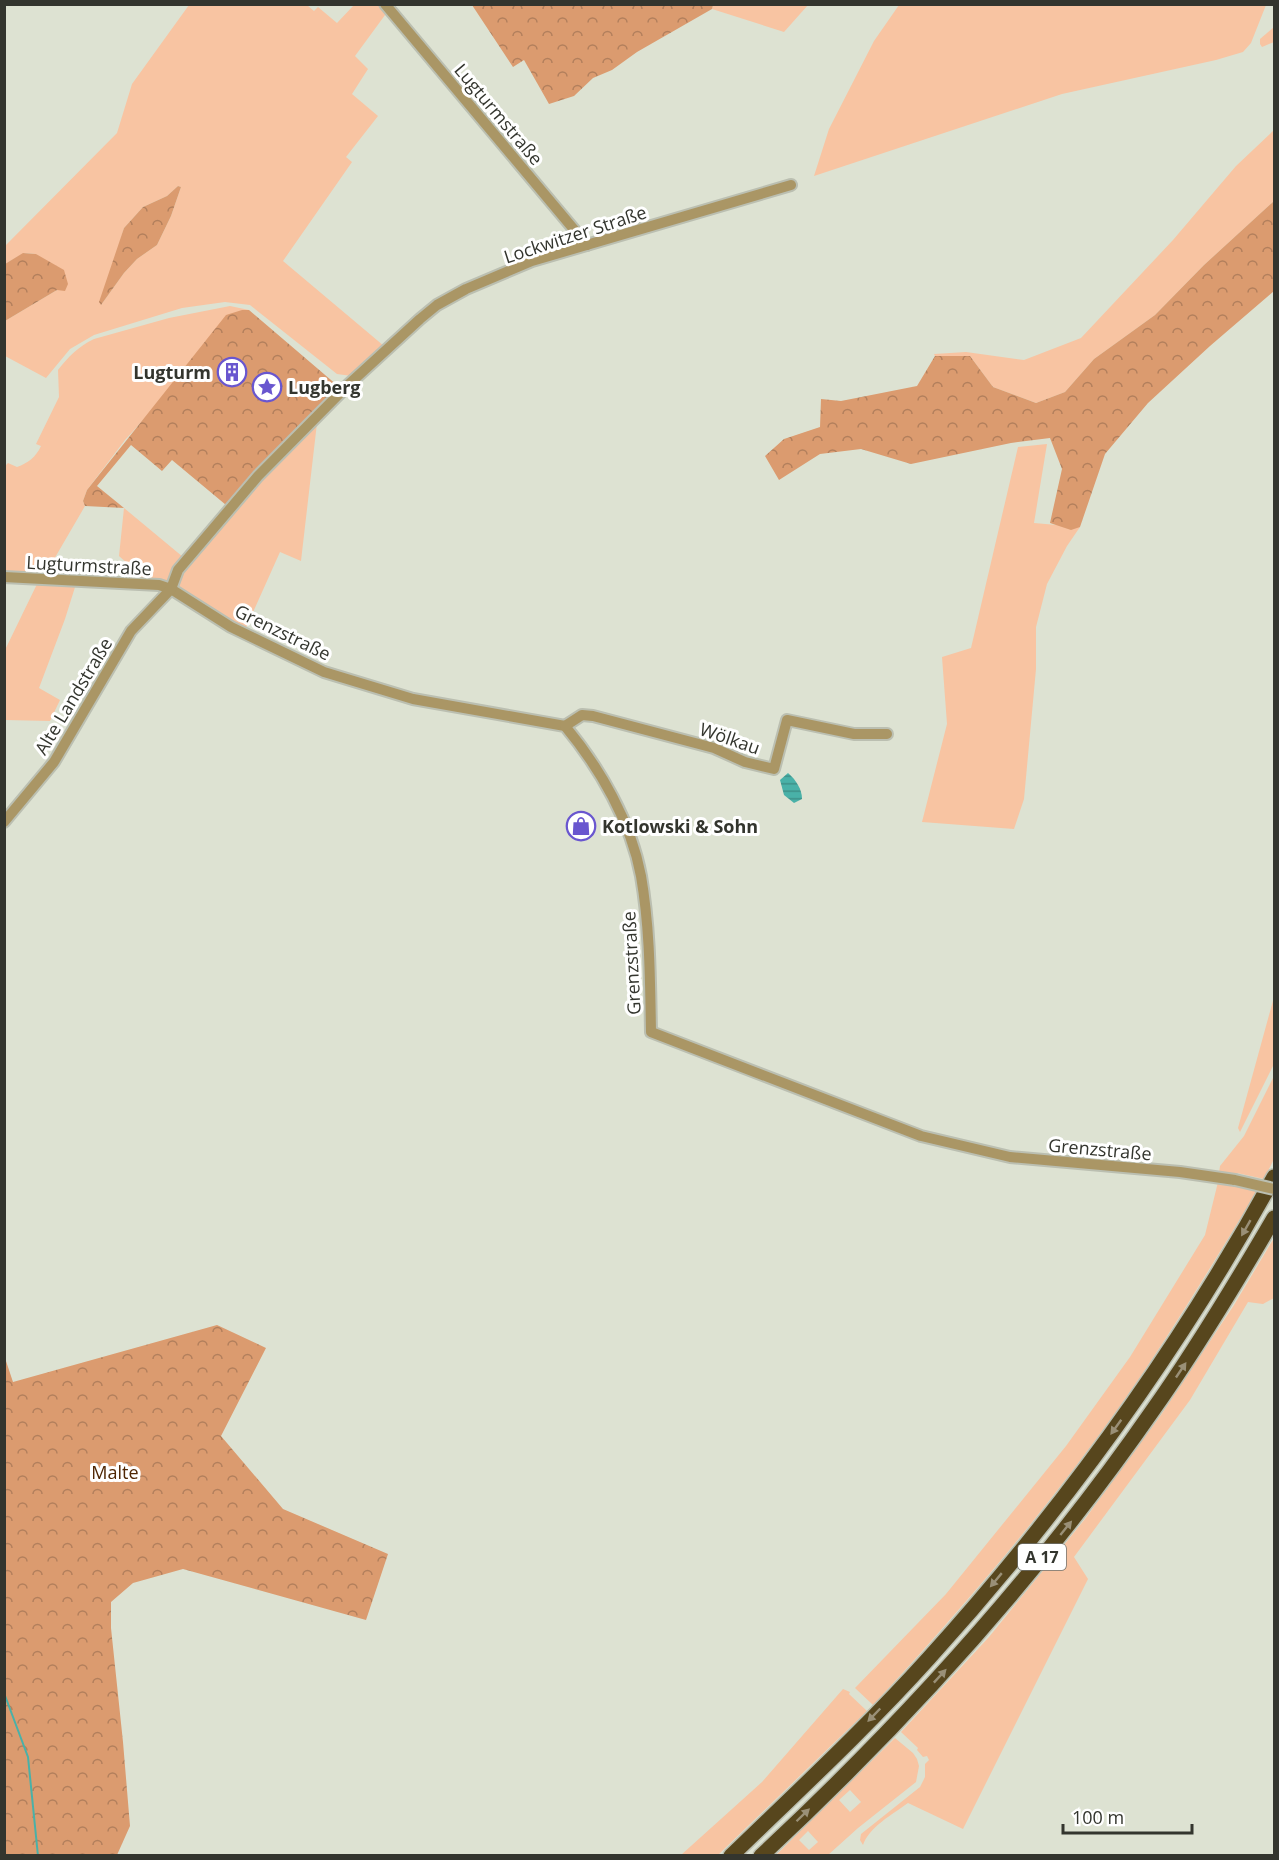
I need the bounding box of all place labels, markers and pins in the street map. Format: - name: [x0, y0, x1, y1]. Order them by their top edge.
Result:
- building icon: Lugturm: [216, 356, 248, 388]
- place label: Lugturm: [133, 360, 211, 384]
- place icon: Lugberg: [251, 371, 283, 403]
- place label: Lugberg: [288, 375, 361, 399]
- shop icon: Kotlowski & Sohn: [565, 810, 597, 842]
- place label: Kotlowski & Sohn: [602, 814, 758, 838]

